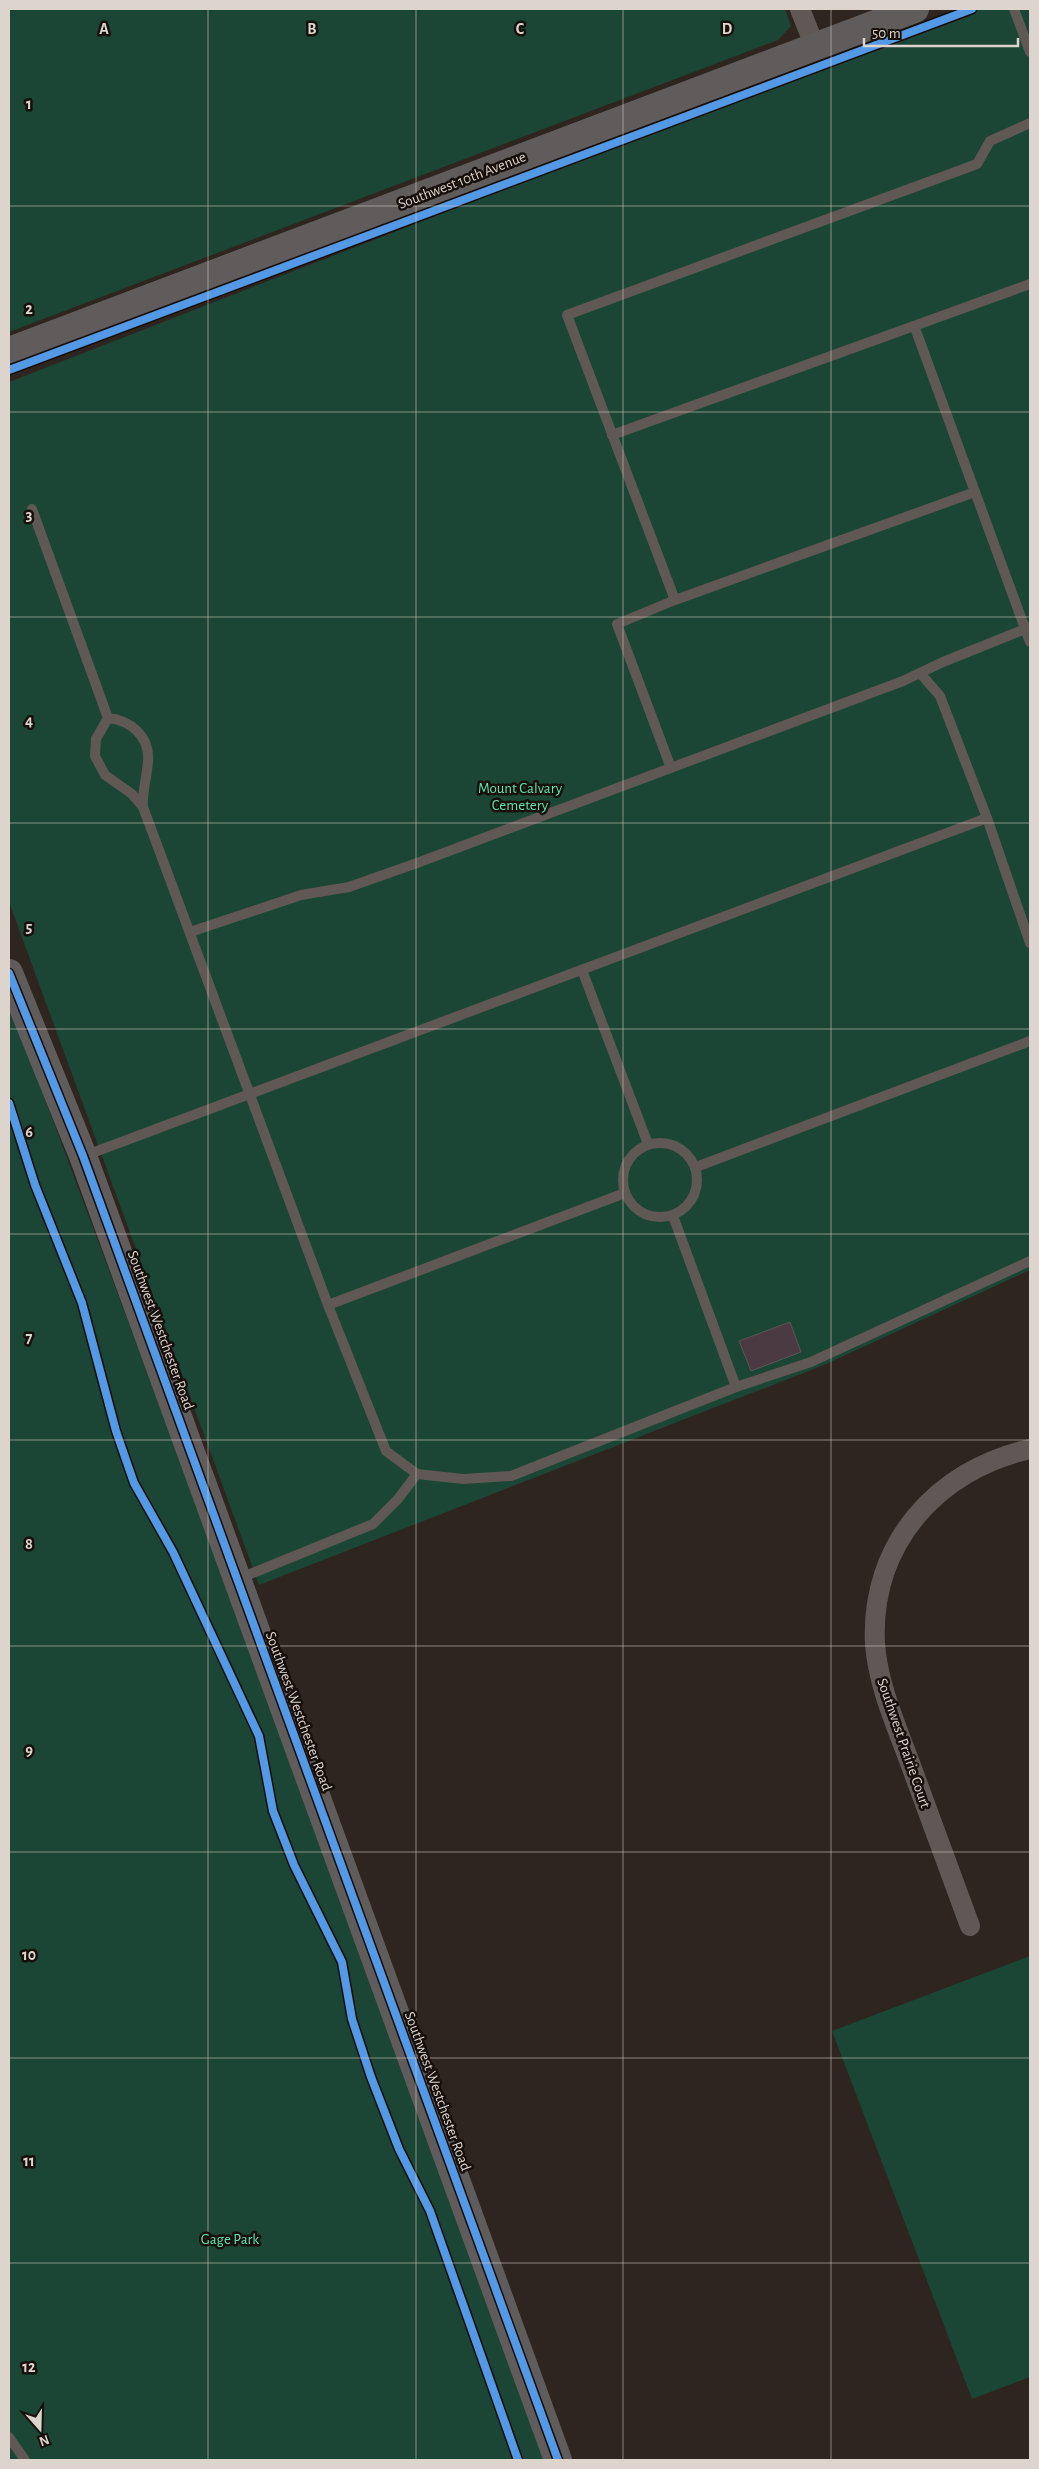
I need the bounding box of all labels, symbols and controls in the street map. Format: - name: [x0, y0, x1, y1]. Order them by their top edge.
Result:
- scale bar: [864, 15, 1018, 47]
- text: A: [99, 21, 109, 37]
- text: B: [307, 21, 317, 37]
- text: C: [516, 21, 525, 37]
- text: D: [722, 21, 733, 37]
- text: 50 m: [872, 26, 901, 41]
- text: 1: [26, 96, 32, 112]
- street label: Southwest 10th Avenue: [396, 149, 528, 212]
- text: 2: [25, 301, 33, 317]
- text: 3: [26, 507, 33, 523]
- text: 4: [25, 713, 33, 729]
- park label: Mount Calvary Cemetery: [478, 781, 563, 813]
- text: 5: [26, 919, 33, 935]
- text: 6: [25, 1124, 33, 1140]
- street label: Southwest Westchester Road: [125, 1249, 196, 1412]
- text: 7: [26, 1330, 33, 1346]
- text: 8: [25, 1536, 33, 1552]
- street label: Southwest Westchester Road: [263, 1630, 334, 1793]
- street label: Southwest Prairie Court: [874, 1676, 933, 1810]
- text: 9: [25, 1742, 33, 1758]
- text: 10: [22, 1947, 36, 1963]
- street label: Southwest Westchester Road: [402, 2010, 473, 2173]
- text: 11: [23, 2153, 35, 2169]
- park label: Gage Park: [201, 2232, 259, 2247]
- text: 12: [22, 2359, 36, 2375]
- north arrow: [15, 2404, 65, 2454]
- text: N: [37, 2432, 51, 2449]

